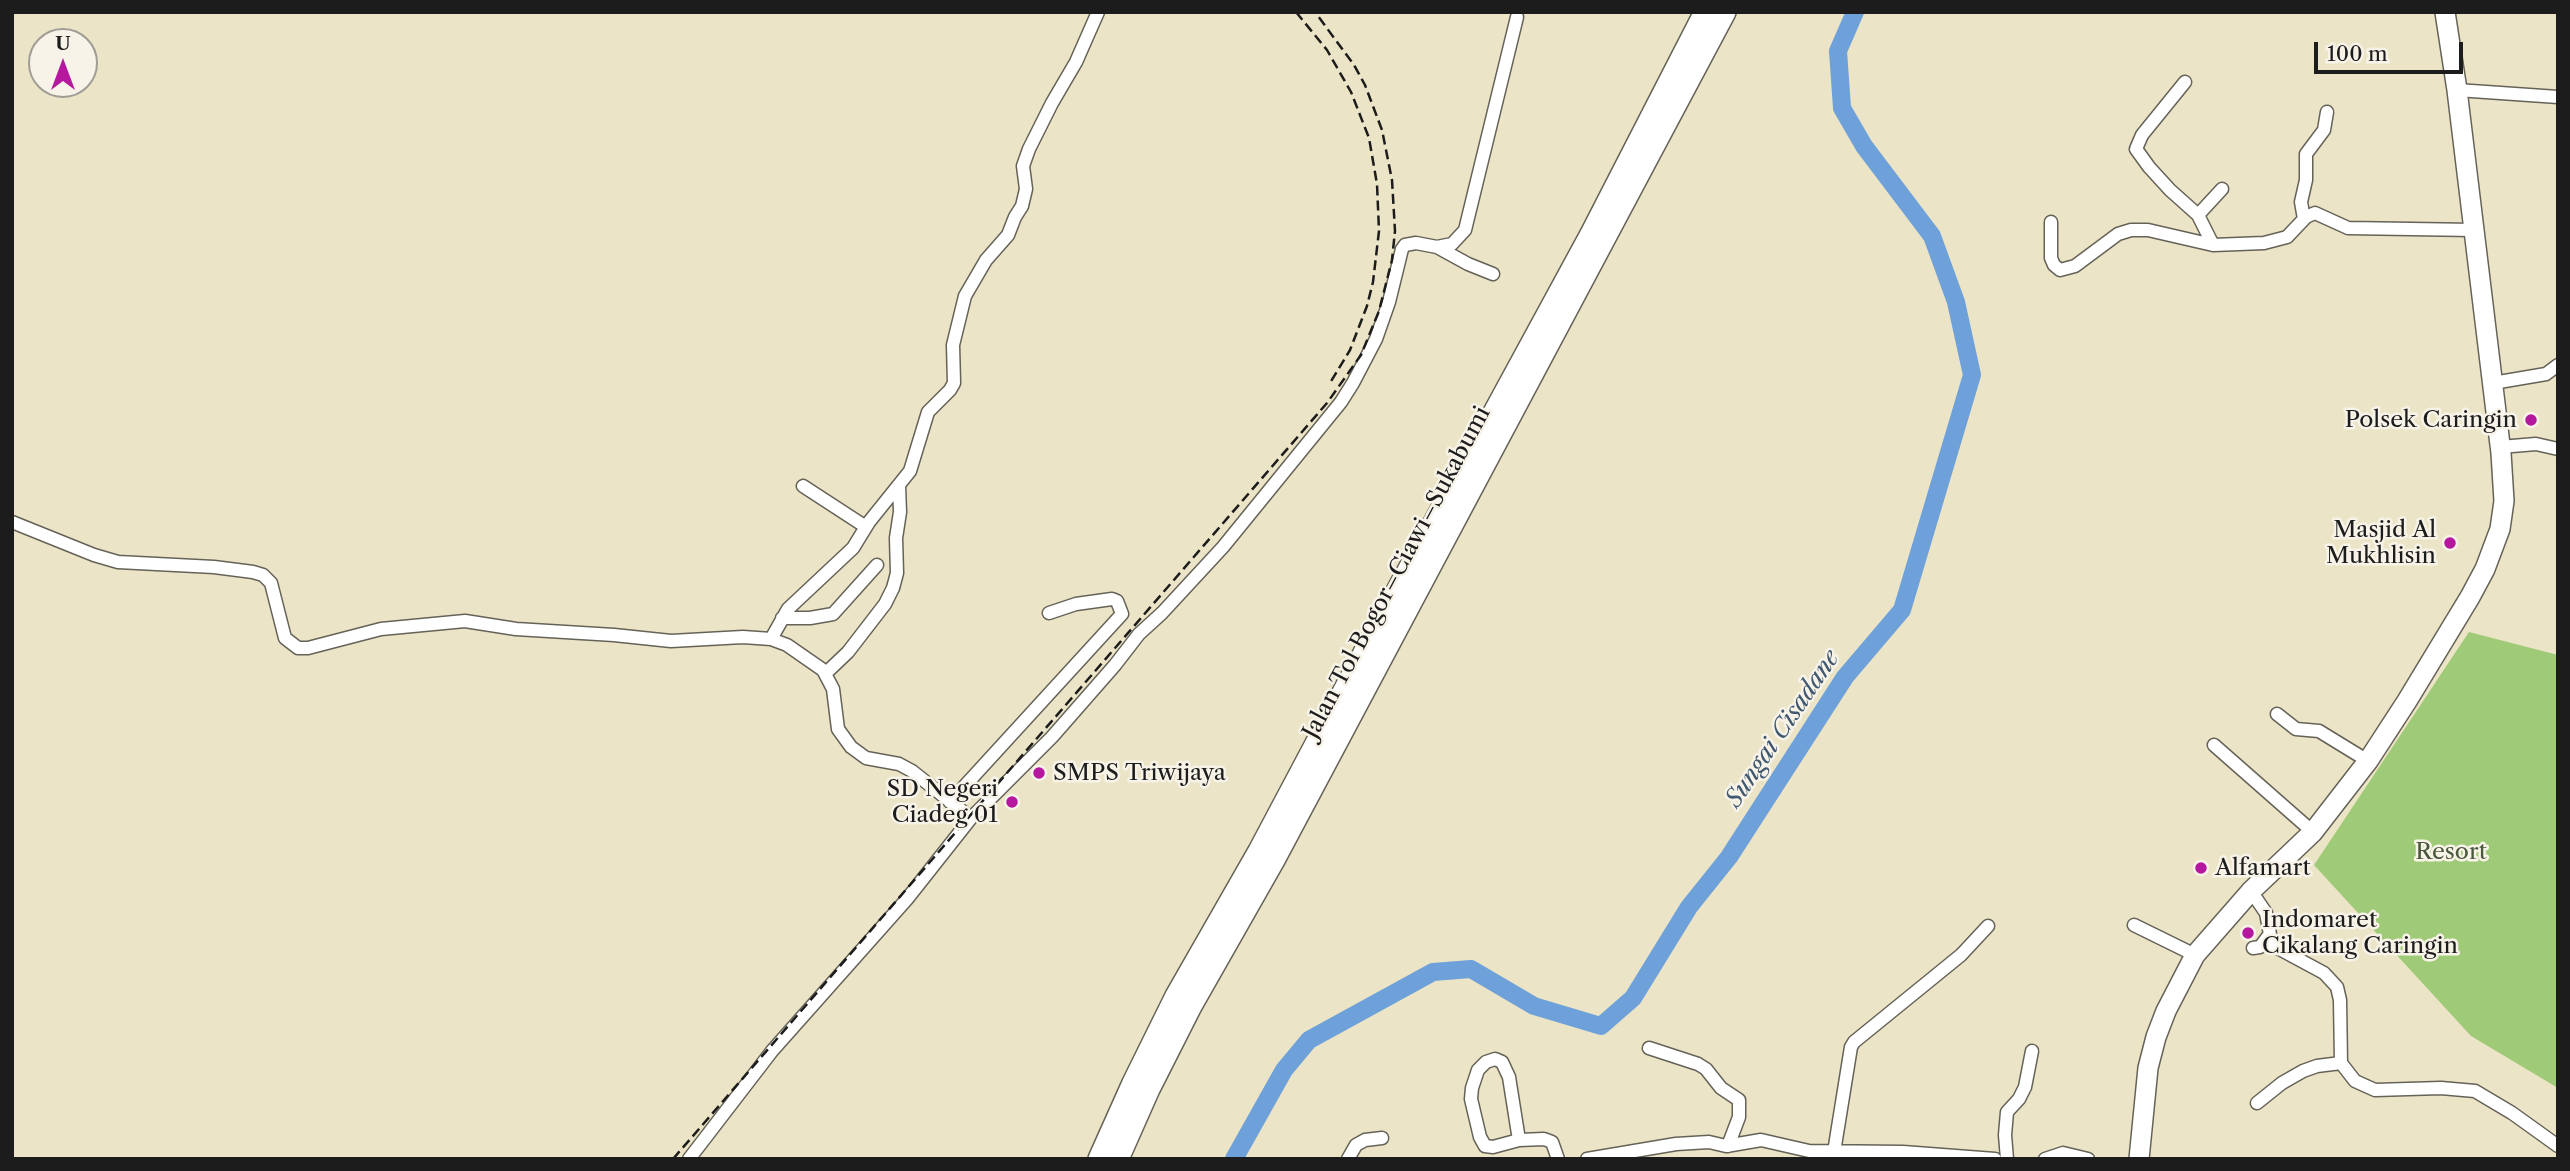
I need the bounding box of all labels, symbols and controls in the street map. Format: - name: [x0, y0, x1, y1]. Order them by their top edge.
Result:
- north arrow: [28, 28, 98, 98]
- scale bar: [2318, 28, 2467, 72]
- text: U: [55, 32, 71, 55]
- text: 100 m: [2327, 41, 2388, 66]
- street label: Jalan Tol Bogor–Ciawi–Sukabumi: [1297, 402, 1497, 744]
- place label: Polsek Caringin: [2345, 406, 2517, 434]
- marker: Polsek Caringin: [2523, 412, 2539, 428]
- place label: Masjid Al Mukhlisin: [2326, 516, 2436, 570]
- marker: Masjid Al Mukhlisin: [2442, 535, 2458, 551]
- water label: Sungai Cisadane: [1720, 645, 1846, 813]
- place label: SMPS Triwijaya: [1053, 759, 1226, 787]
- marker: SMPS Triwijaya: [1031, 765, 1047, 781]
- place label: SD Negeri Ciadeg 01: [887, 775, 998, 829]
- marker: SD Negeri Ciadeg 01: [1004, 794, 1020, 810]
- park label: Resort: [2415, 838, 2487, 866]
- place label: Alfamart: [2215, 854, 2311, 882]
- marker: Alfamart: [2193, 860, 2209, 876]
- place label: Indomaret Cikalang Caringin: [2262, 906, 2458, 960]
- marker: Indomaret Cikalang Caringin: [2240, 925, 2256, 941]

